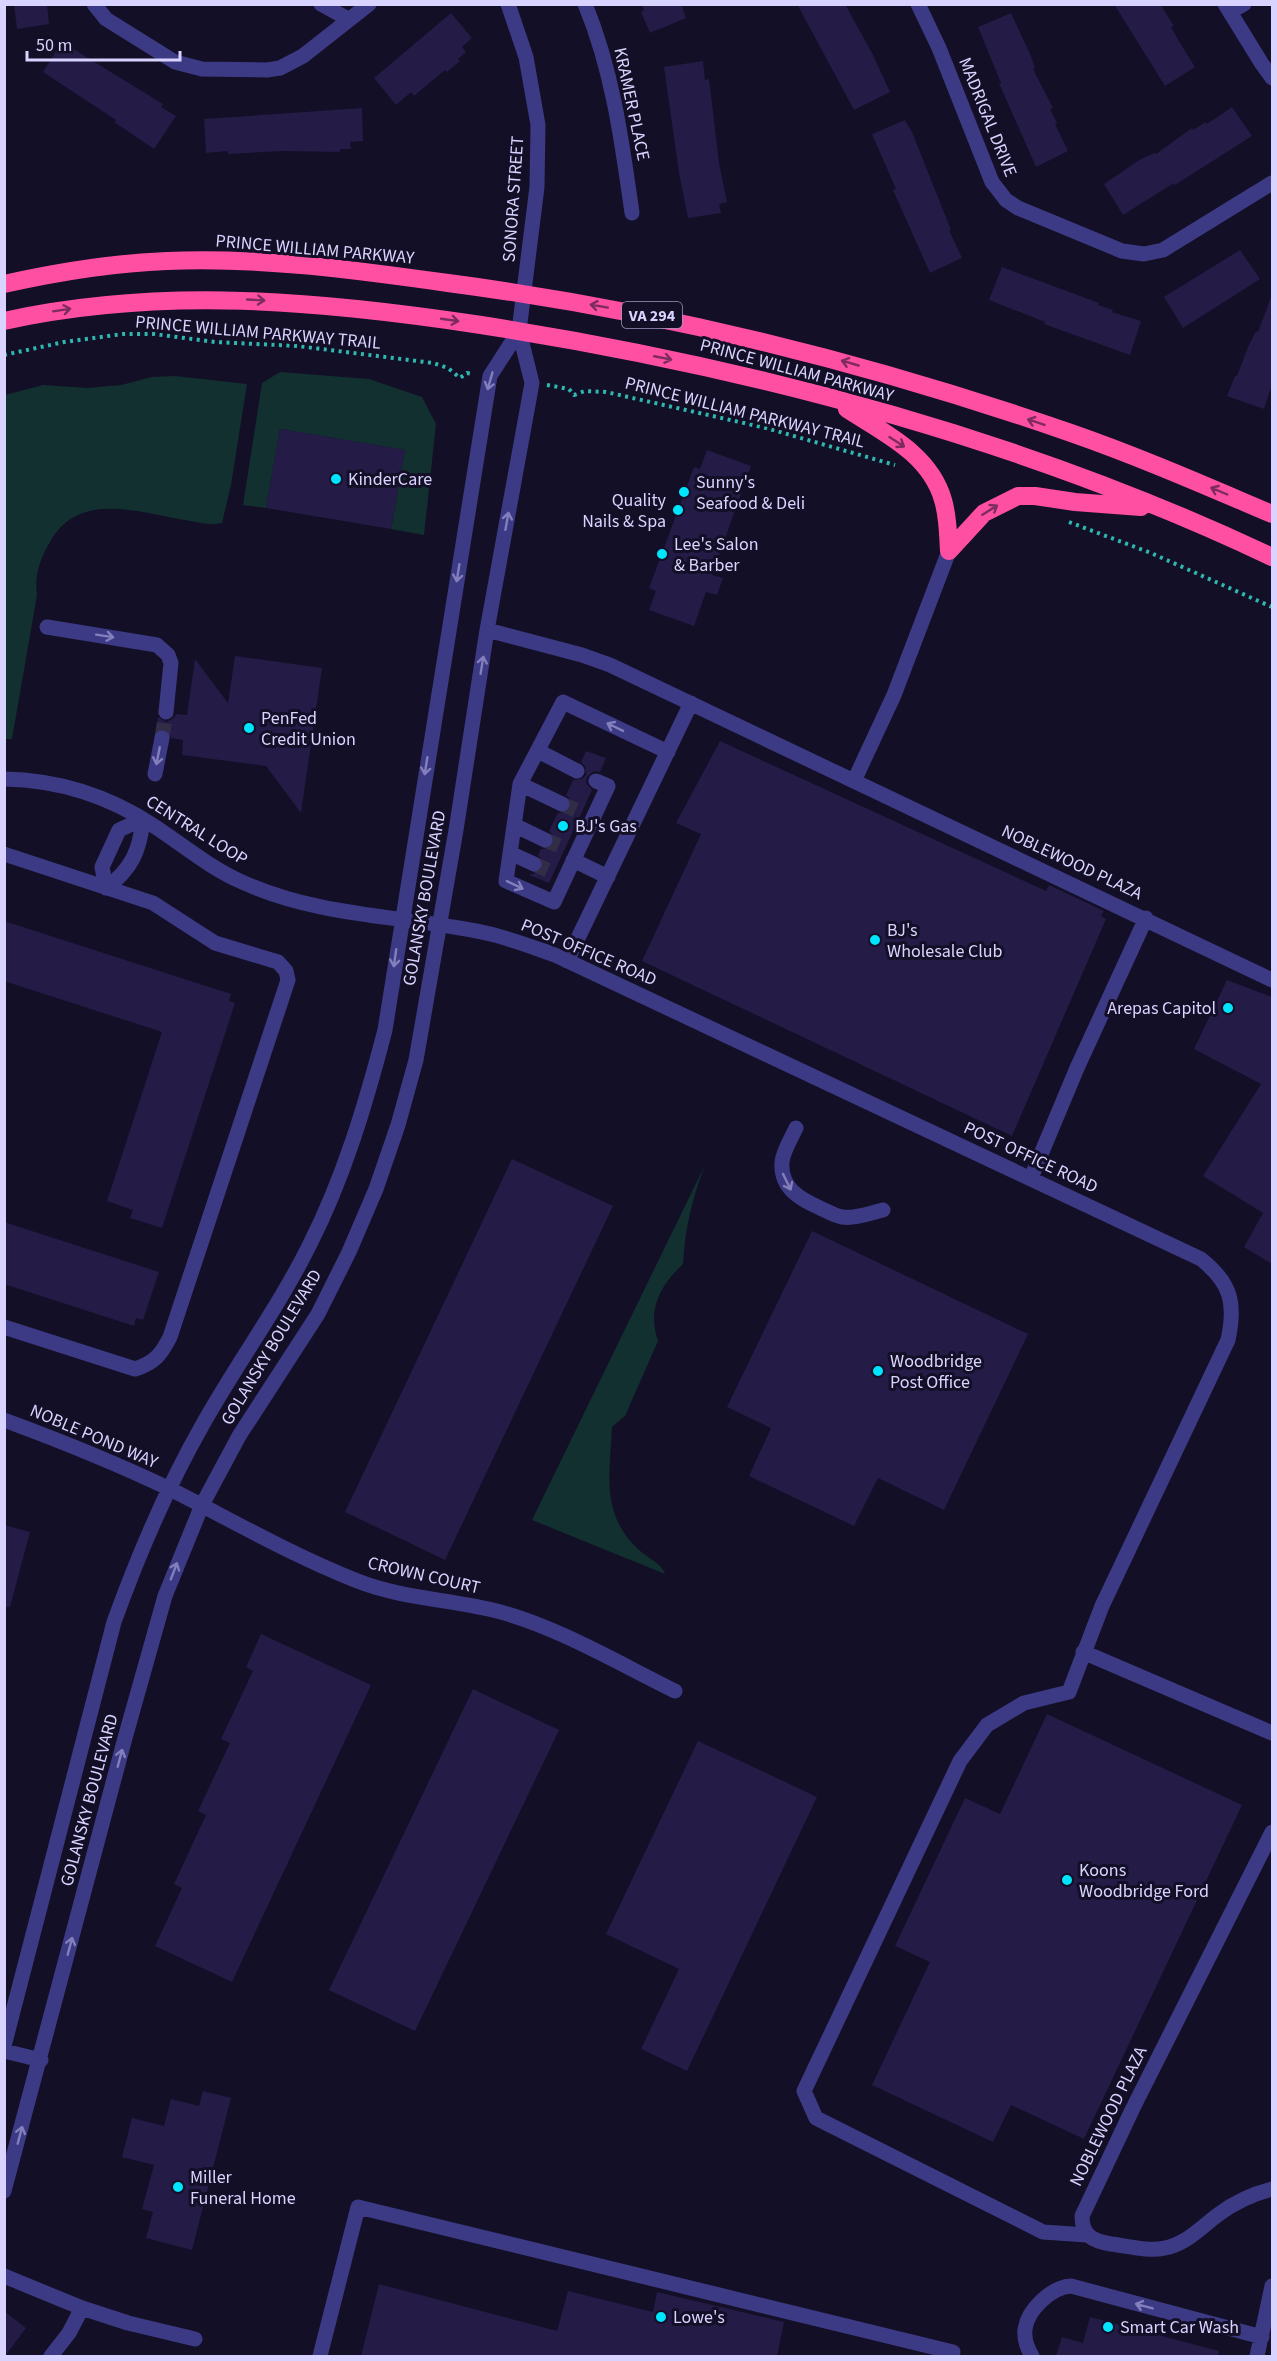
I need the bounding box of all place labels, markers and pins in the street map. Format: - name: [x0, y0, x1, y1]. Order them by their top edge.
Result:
- place label: KinderCare: [348, 467, 432, 492]
- place label: Sunny's Seafood & Deli: [696, 470, 805, 516]
- marker: KinderCare: [329, 472, 343, 486]
- marker: Sunny's Seafood & Deli: [677, 485, 691, 499]
- place label: Quality Nails & Spa: [582, 488, 667, 534]
- marker: Quality Nails & Spa: [671, 503, 685, 517]
- place label: Lee's Salon & Barber: [674, 532, 759, 578]
- marker: Lee's Salon & Barber: [655, 547, 669, 561]
- place label: PenFed Credit Union: [261, 706, 356, 752]
- marker: PenFed Credit Union: [242, 721, 256, 735]
- place label: BJ's Gas: [575, 814, 637, 839]
- marker: BJ's Gas: [556, 819, 570, 833]
- place label: BJ's Wholesale Club: [887, 918, 1003, 964]
- marker: BJ's Wholesale Club: [868, 933, 882, 947]
- place label: Arepas Capitol: [1107, 996, 1216, 1021]
- marker: Arepas Capitol: [1221, 1001, 1235, 1015]
- place label: Woodbridge Post Office: [890, 1349, 982, 1395]
- marker: Woodbridge Post Office: [871, 1364, 885, 1378]
- place label: Koons Woodbridge Ford: [1079, 1858, 1209, 1904]
- marker: Koons Woodbridge Ford: [1060, 1873, 1074, 1887]
- place label: Miller Funeral Home: [190, 2165, 296, 2211]
- marker: Miller Funeral Home: [171, 2180, 185, 2194]
- place label: Lowe's: [673, 2305, 725, 2330]
- marker: Lowe's: [654, 2310, 668, 2324]
- place label: Smart Car Wash: [1120, 2315, 1239, 2340]
- marker: Smart Car Wash: [1101, 2320, 1115, 2334]

